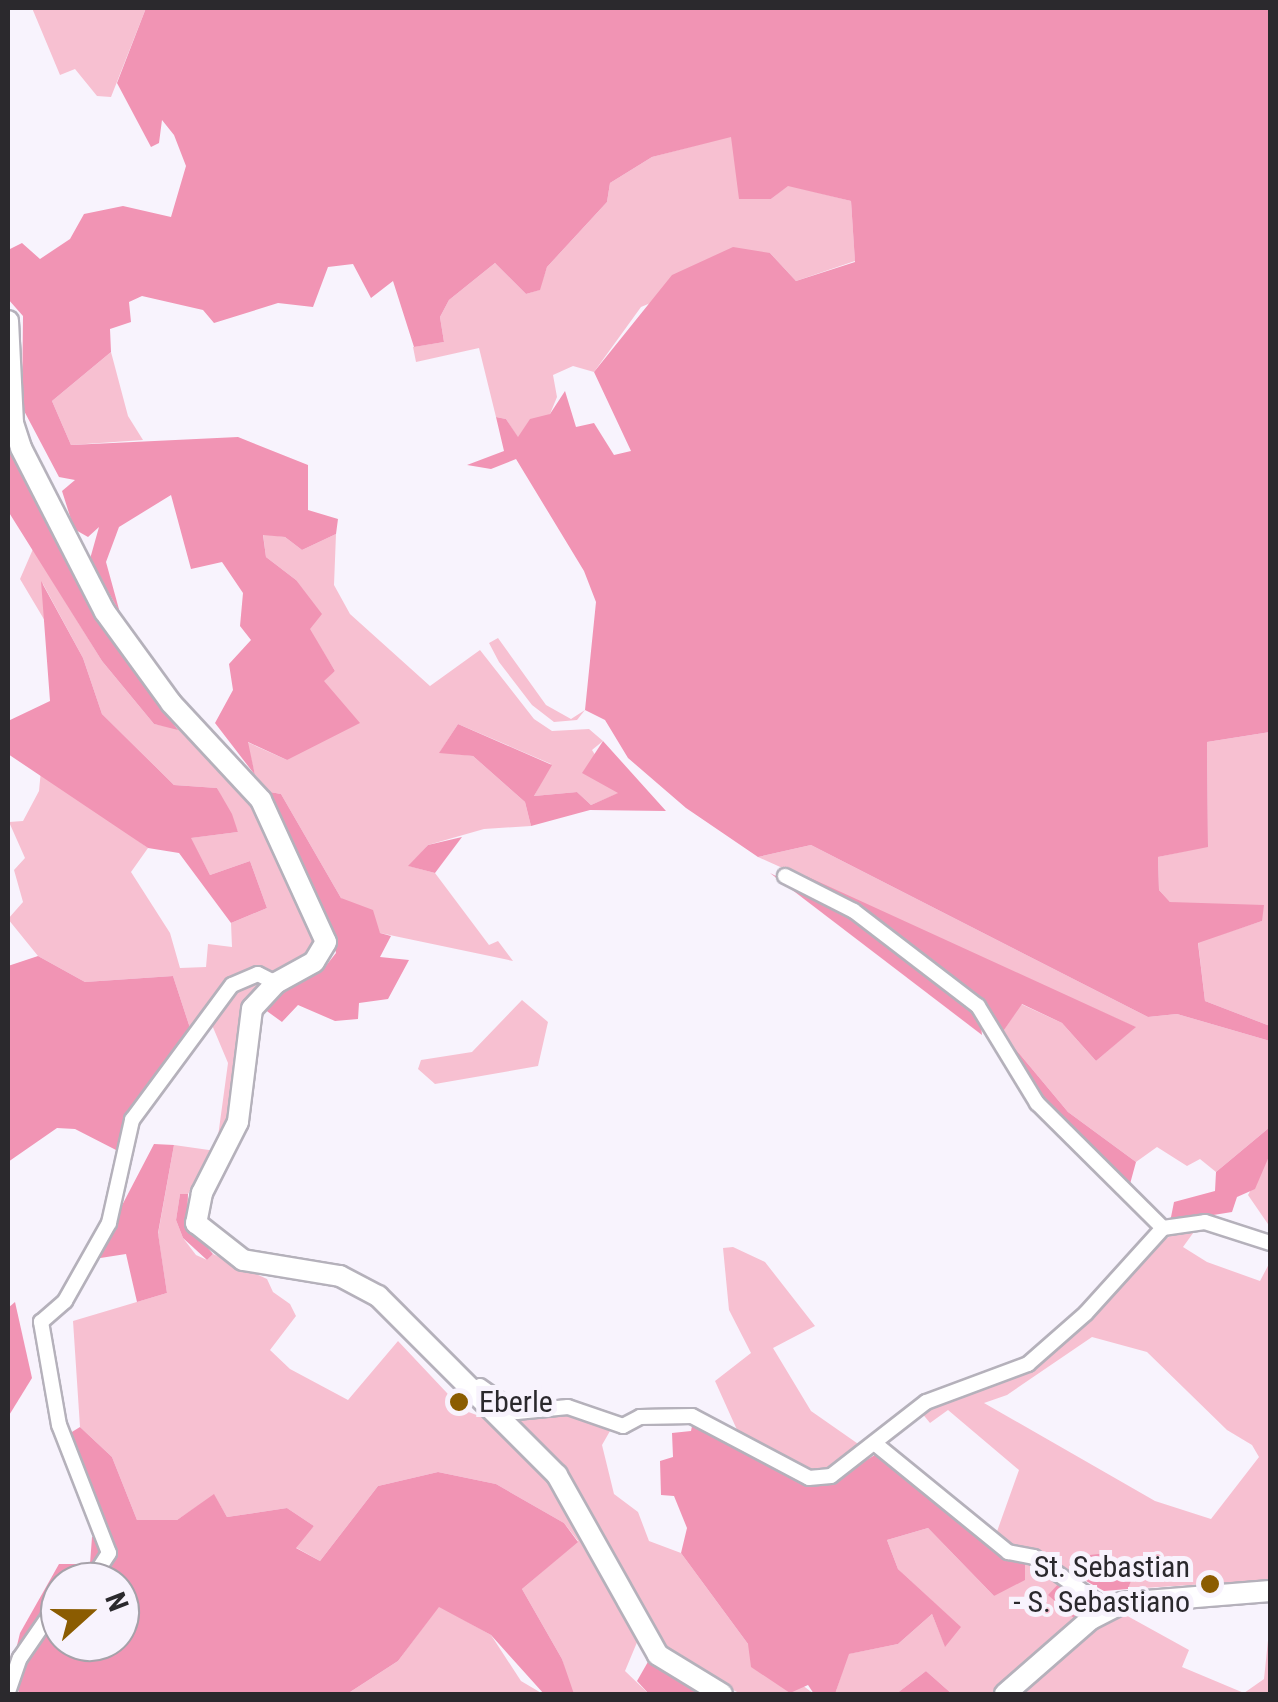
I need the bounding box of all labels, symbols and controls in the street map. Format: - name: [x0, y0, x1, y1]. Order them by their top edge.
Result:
- place label: Eberle: [479, 1384, 553, 1420]
- marker: Eberle: [448, 1391, 470, 1413]
- place label: St. Sebastian - S. Sebastiano: [1013, 1549, 1190, 1620]
- north arrow: [40, 1562, 140, 1662]
- marker: St. Sebastian - S. Sebastiano: [1199, 1573, 1221, 1595]
- text: N: [98, 1588, 135, 1616]

